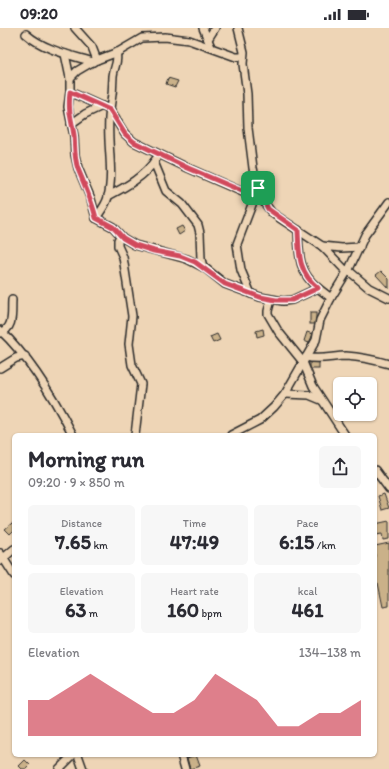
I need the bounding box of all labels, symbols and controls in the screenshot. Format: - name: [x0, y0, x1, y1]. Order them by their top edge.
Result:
- text: 09:20: [20, 5, 58, 23]
- pin: [241, 171, 275, 205]
- icon: arrive: [247, 177, 269, 199]
- map controls: [333, 377, 377, 421]
- button: locate: [333, 377, 377, 421]
- text: Morning run: [28, 446, 144, 473]
- button: share: [319, 446, 361, 488]
- text: 09:20 · 9 × 850 m: [28, 475, 125, 490]
- text: Distance: [61, 517, 102, 530]
- text: Time: [183, 517, 206, 530]
- text: Pace: [296, 517, 319, 530]
- text: 7.65: [55, 530, 91, 554]
- text: 47:49: [170, 530, 219, 554]
- text: 6:15: [279, 530, 314, 554]
- text: km: [91, 539, 108, 552]
- text: /km: [314, 539, 336, 552]
- text: Elevation: [60, 585, 103, 598]
- text: Heart rate: [170, 585, 219, 598]
- text: kcal: [298, 585, 317, 598]
- text: 63: [65, 598, 86, 622]
- text: 160: [167, 598, 199, 622]
- text: 461: [292, 598, 323, 622]
- text: m: [86, 607, 98, 620]
- text: bpm: [199, 607, 222, 620]
- text: Elevation: [28, 645, 80, 660]
- text: 134–138 m: [299, 645, 361, 660]

